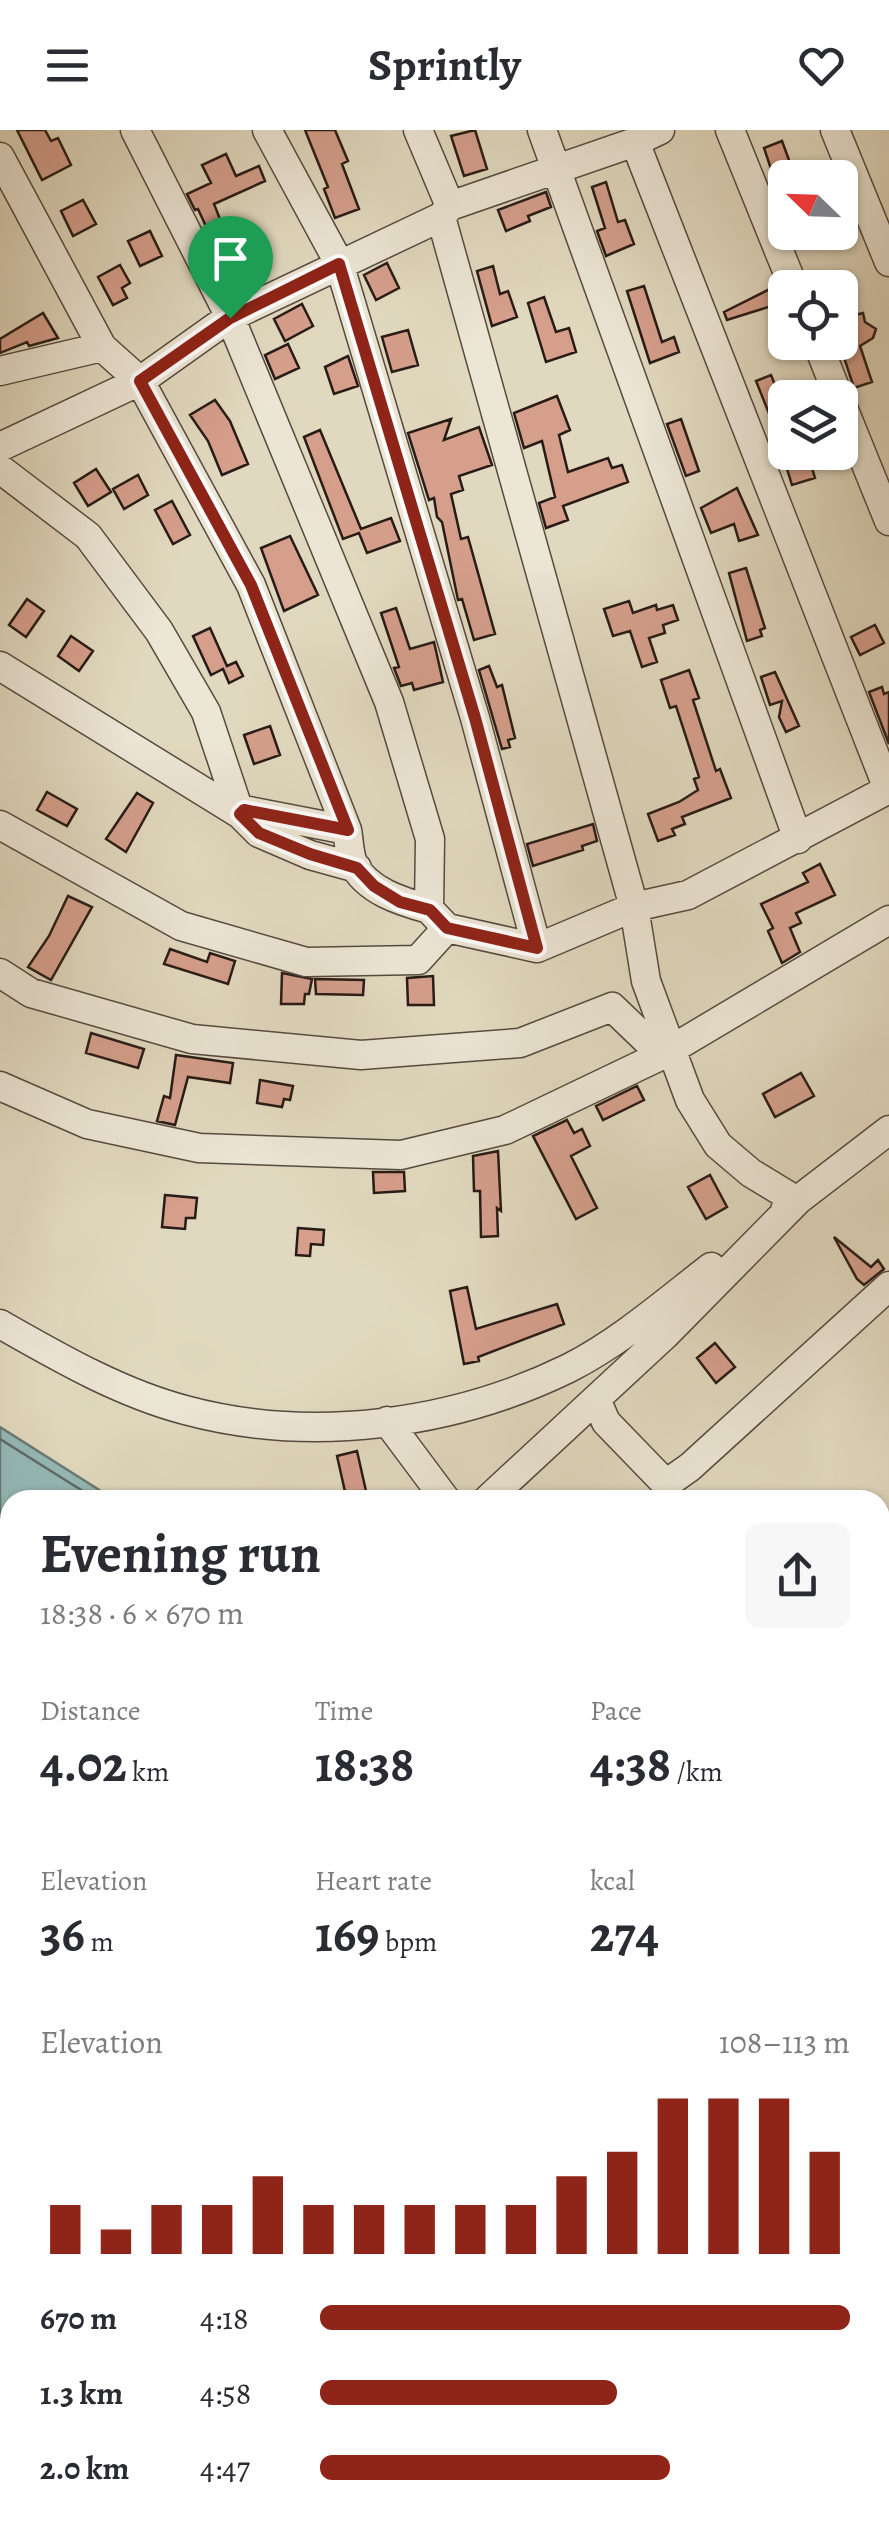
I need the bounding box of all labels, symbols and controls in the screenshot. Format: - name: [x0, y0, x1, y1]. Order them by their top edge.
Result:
- text: Sprintly: [368, 34, 521, 96]
- icon: menu: [40, 38, 95, 93]
- icon: heart: [794, 38, 849, 93]
- north arrow: [768, 160, 858, 250]
- map controls: [768, 160, 858, 470]
- pin: [188, 216, 273, 319]
- icon: arrive: [203, 231, 258, 286]
- button: locate: [768, 270, 858, 360]
- button: layers: [768, 380, 858, 470]
- text: Evening run: [40, 1516, 321, 1591]
- button: share: [745, 1523, 850, 1628]
- text: 18:38 · 6 × 670 m: [40, 1591, 244, 1635]
- text: Distance: [40, 1692, 140, 1730]
- text: Time: [315, 1692, 373, 1730]
- text: Pace: [590, 1692, 642, 1730]
- text: 4.02: [40, 1730, 127, 1798]
- text: 18:38: [315, 1730, 414, 1798]
- text: 4:38: [590, 1730, 671, 1798]
- text: km: [127, 1753, 169, 1791]
- text: /km: [671, 1753, 723, 1791]
- text: Elevation: [40, 1862, 147, 1900]
- text: Heart rate: [315, 1862, 432, 1900]
- text: kcal: [590, 1862, 635, 1900]
- text: 36: [40, 1900, 85, 1968]
- text: 169: [315, 1900, 379, 1968]
- text: 274: [590, 1900, 659, 1968]
- text: m: [85, 1923, 114, 1961]
- text: bpm: [379, 1923, 437, 1961]
- text: Elevation: [40, 2020, 163, 2064]
- text: 108–113 m: [719, 2020, 850, 2064]
- text: 670 m: [40, 2296, 117, 2340]
- text: 4:18: [200, 2296, 249, 2340]
- text: 1.3 km: [40, 2371, 123, 2415]
- text: 4:58: [200, 2371, 251, 2415]
- text: 2.0 km: [40, 2446, 129, 2490]
- text: 4:47: [200, 2446, 250, 2490]

